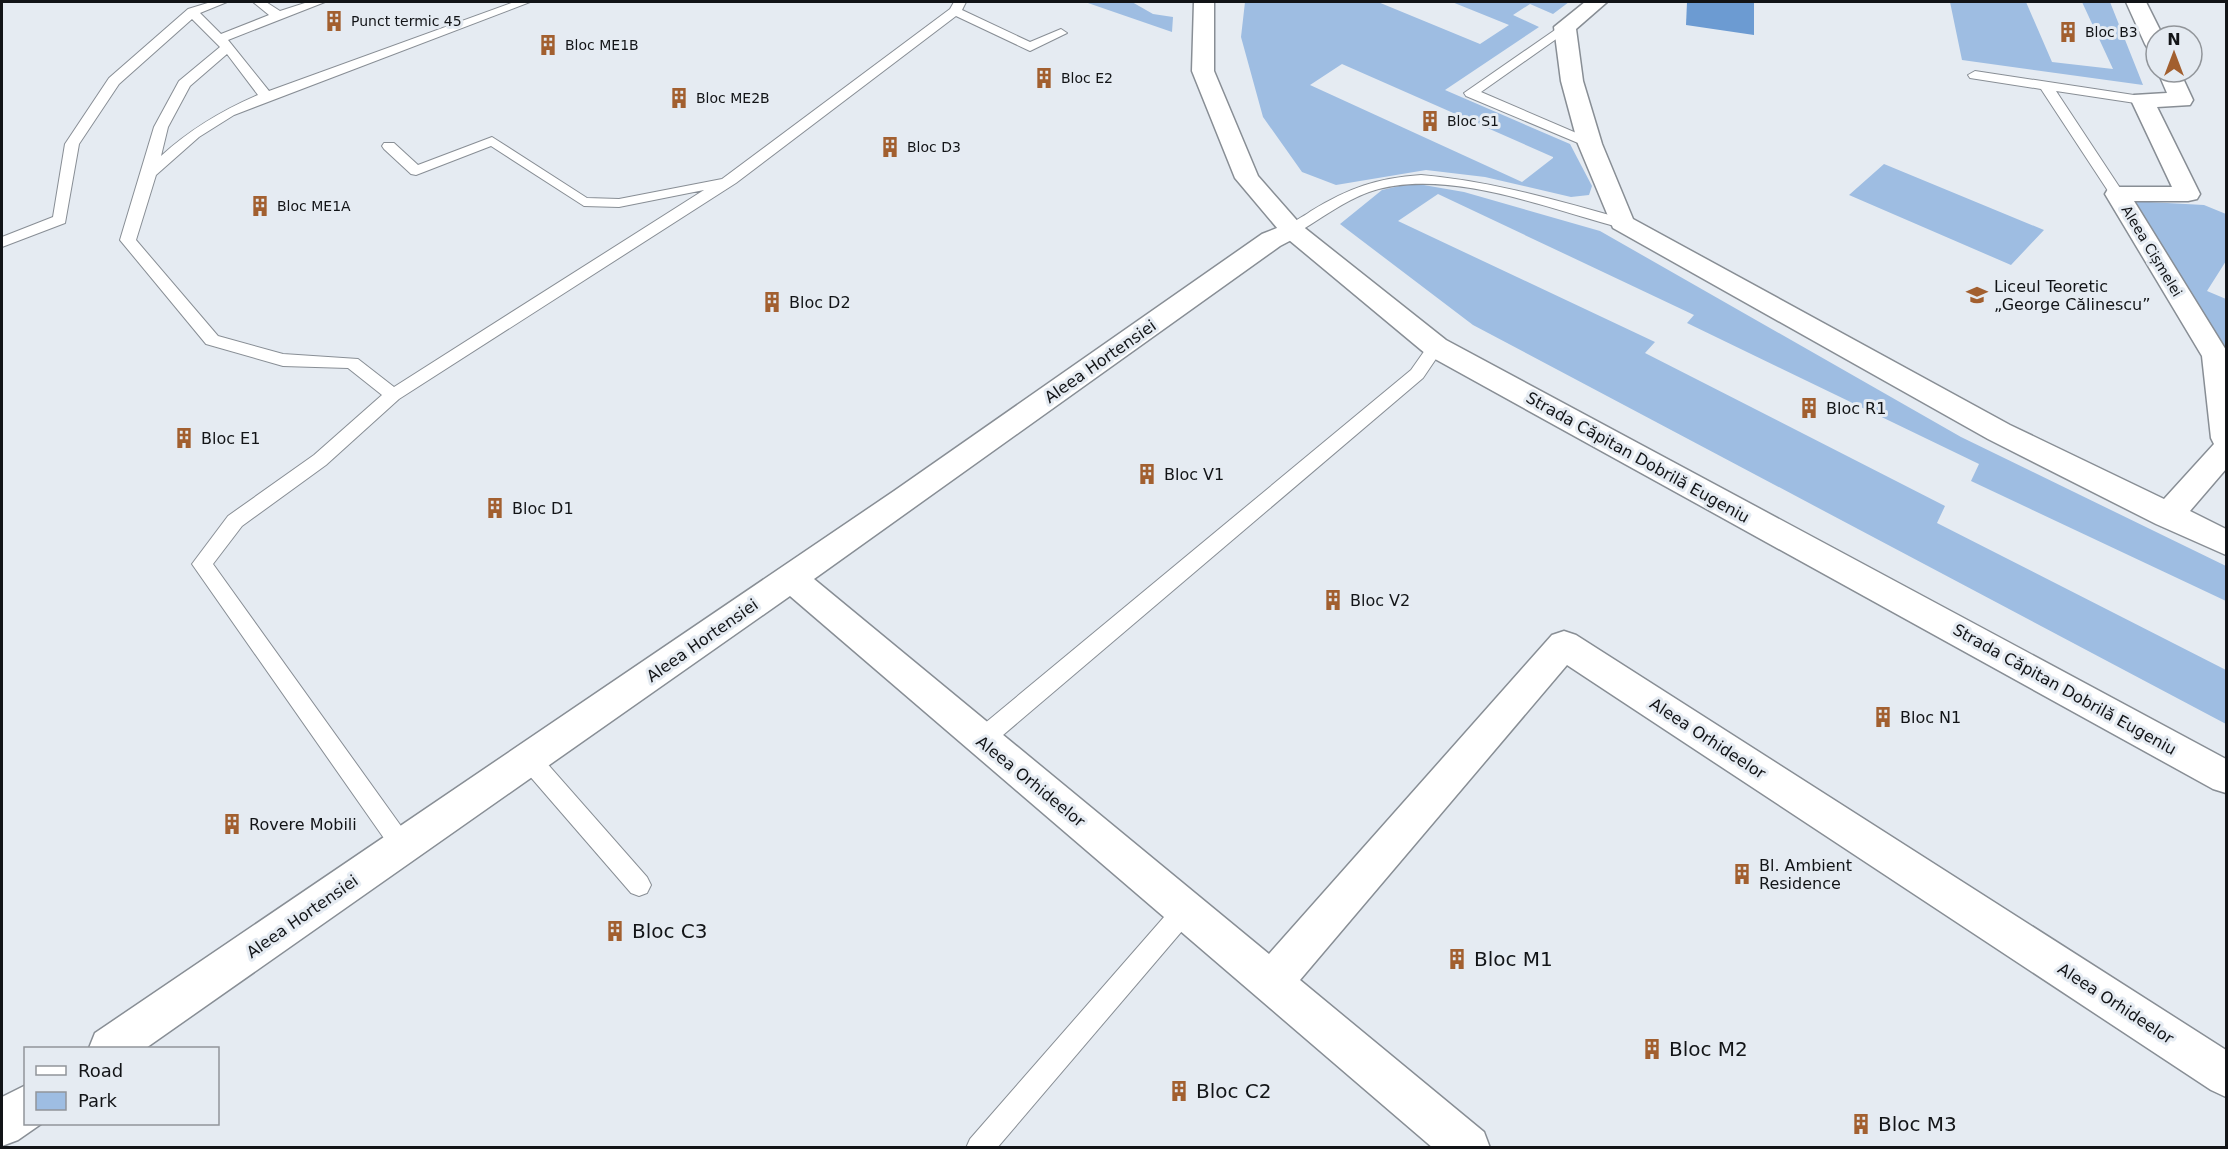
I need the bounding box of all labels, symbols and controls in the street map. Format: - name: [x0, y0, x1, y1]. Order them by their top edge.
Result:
- building icon: Punct termic 45: [322, 9, 346, 33]
- place label: Punct termic 45: [351, 13, 462, 29]
- building icon: Bloc B3: [2056, 20, 2080, 44]
- place label: Bloc B3: [2085, 24, 2138, 40]
- north arrow: [2144, 24, 2204, 84]
- text: N: [2167, 30, 2181, 49]
- building icon: Bloc ME1B: [536, 33, 560, 57]
- place label: Bloc ME1B: [565, 37, 639, 53]
- building icon: Bloc E2: [1032, 66, 1056, 90]
- place label: Bloc E2: [1061, 70, 1113, 86]
- building icon: Bloc ME2B: [667, 86, 691, 110]
- place label: Bloc ME2B: [696, 90, 770, 106]
- building icon: Bloc S1: [1418, 109, 1442, 133]
- place label: Bloc S1: [1447, 113, 1499, 129]
- building icon: Bloc D3: [878, 135, 902, 159]
- place label: Bloc D3: [907, 139, 961, 155]
- building icon: Bloc ME1A: [248, 194, 272, 218]
- place label: Bloc ME1A: [277, 198, 351, 214]
- street label: Aleea Cișmelei: [2118, 203, 2185, 300]
- place label: Liceul Teoretic „George Călinescu”: [1994, 277, 2151, 314]
- school or university icon: Liceul Teoretic „George Călinescu”: [1965, 283, 1989, 307]
- building icon: Bloc D2: [760, 290, 784, 314]
- place label: Bloc D2: [789, 293, 851, 312]
- street label: Aleea Hortensiei: [1041, 316, 1160, 407]
- street label: Strada Căpitan Dobrilă Eugeniu: [1523, 388, 1753, 527]
- building icon: Bloc R1: [1797, 396, 1821, 420]
- place label: Bloc R1: [1826, 399, 1886, 418]
- building icon: Bloc E1: [172, 426, 196, 450]
- place label: Bloc E1: [201, 429, 260, 448]
- building icon: Bloc V1: [1135, 462, 1159, 486]
- place label: Bloc V1: [1164, 465, 1224, 484]
- building icon: Bloc D1: [483, 496, 507, 520]
- place label: Bloc D1: [512, 499, 574, 518]
- building icon: Bloc V2: [1321, 588, 1345, 612]
- place label: Bloc V2: [1350, 591, 1410, 610]
- street label: Aleea Hortensiei: [643, 595, 762, 686]
- street label: Strada Căpitan Dobrilă Eugeniu: [1950, 620, 2180, 759]
- street label: Aleea Orhideelor: [1646, 694, 1769, 783]
- building icon: Bloc N1: [1871, 705, 1895, 729]
- place label: Bloc N1: [1900, 708, 1961, 727]
- street label: Aleea Orhideelor: [973, 732, 1089, 831]
- building icon: Rovere Mobili: [220, 812, 244, 836]
- place label: Rovere Mobili: [249, 815, 357, 834]
- place label: Bl. Ambient Residence: [1759, 856, 1852, 893]
- building icon: Bl. Ambient Residence: [1730, 862, 1754, 886]
- street label: Aleea Hortensiei: [243, 871, 362, 962]
- building icon: Bloc C3: [603, 919, 627, 943]
- place label: Bloc C3: [632, 919, 708, 943]
- building icon: Bloc M1: [1445, 947, 1469, 971]
- place label: Bloc M1: [1474, 947, 1553, 971]
- street label: Aleea Orhideelor: [2054, 959, 2177, 1048]
- building icon: Bloc M2: [1640, 1037, 1664, 1061]
- place label: Bloc M2: [1669, 1037, 1748, 1061]
- legend: [24, 1047, 219, 1125]
- text: Road: [78, 1060, 123, 1081]
- building icon: Bloc C2: [1167, 1079, 1191, 1103]
- place label: Bloc C2: [1196, 1079, 1272, 1103]
- text: Park: [78, 1090, 117, 1111]
- building icon: Bloc M3: [1849, 1112, 1873, 1136]
- place label: Bloc M3: [1878, 1112, 1957, 1136]

